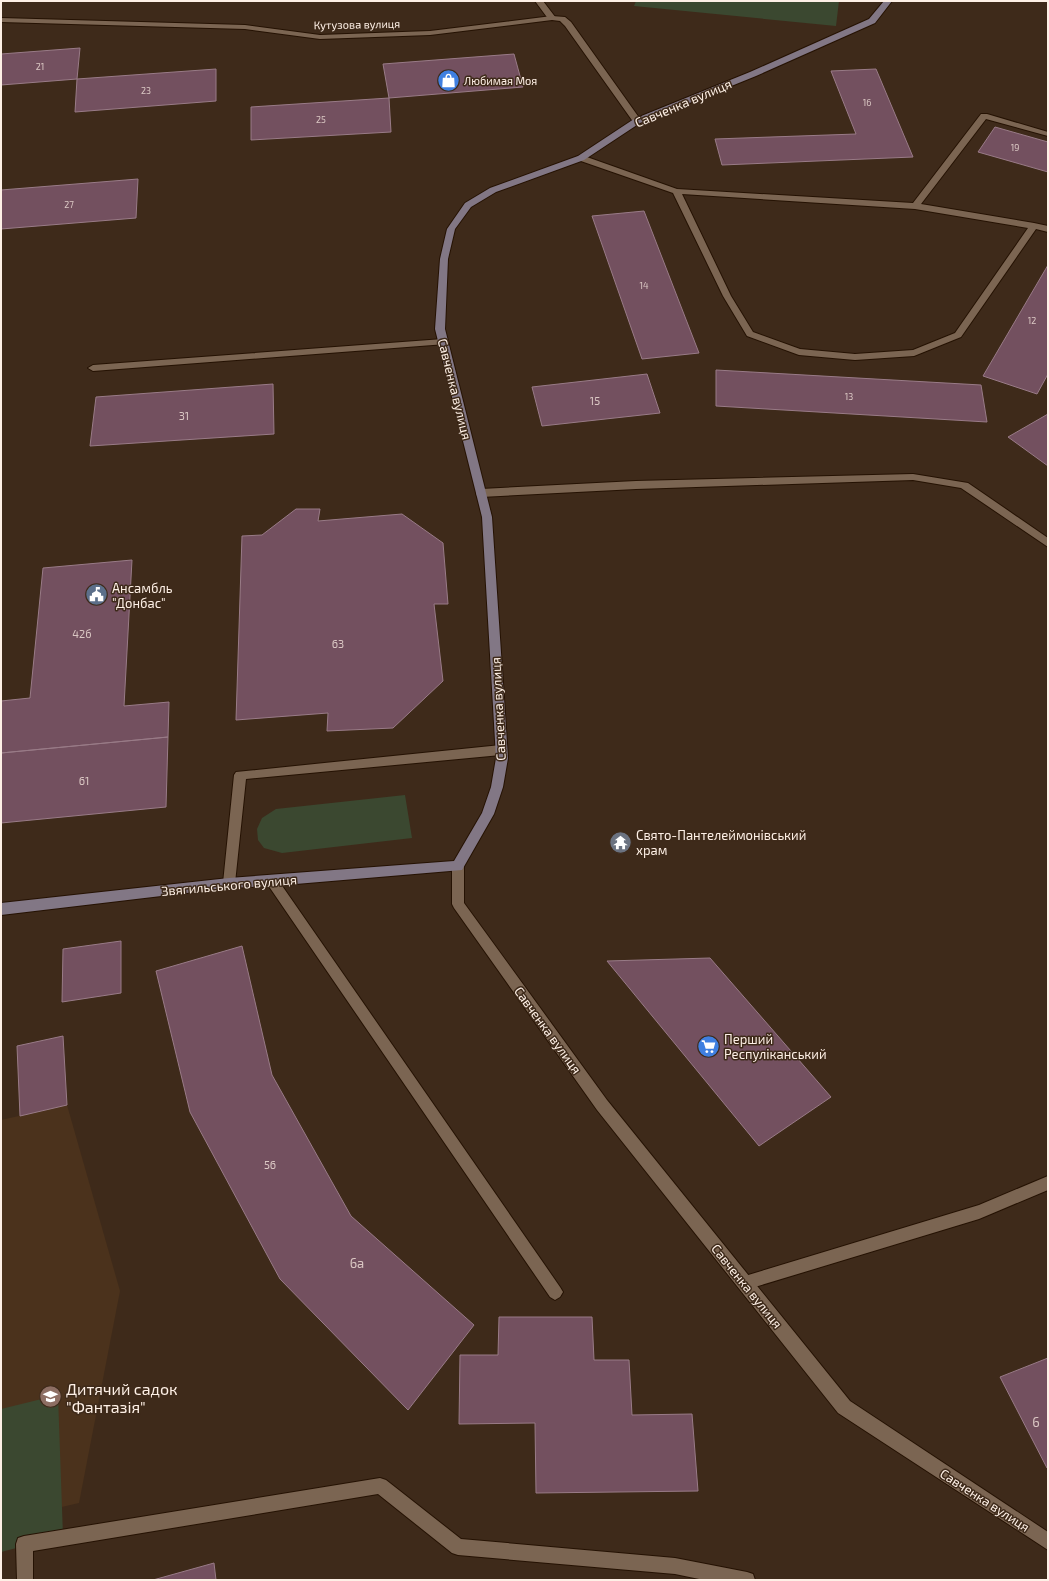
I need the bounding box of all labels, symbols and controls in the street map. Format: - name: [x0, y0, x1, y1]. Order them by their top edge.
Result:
- street label: Кутузова вулиця: [314, 17, 400, 32]
- house number: 21: [36, 61, 44, 72]
- shop icon: Любимая Моя: [435, 67, 461, 93]
- place label: Любимая Моя: [464, 74, 537, 87]
- street label: Савченка вулиця: [632, 75, 734, 131]
- house number: 23: [141, 85, 151, 96]
- house number: 16: [863, 97, 871, 108]
- house number: 25: [316, 114, 326, 125]
- house number: 19: [1011, 142, 1019, 153]
- house number: 27: [64, 199, 74, 210]
- house number: 14: [639, 280, 649, 291]
- house number: 12: [1028, 315, 1036, 326]
- street label: Савченка вулиця: [435, 337, 475, 441]
- house number: 13: [845, 391, 853, 402]
- house number: 15: [590, 394, 600, 407]
- house number: 31: [179, 409, 189, 422]
- place label: Ансамбль "Донбас": [112, 580, 173, 611]
- public building icon: Ансамбль "Донбас": [84, 582, 110, 608]
- house number: 42б: [72, 627, 92, 640]
- house number: 63: [332, 637, 344, 650]
- street label: Савченка вулиця: [487, 657, 509, 761]
- house number: 61: [79, 774, 89, 787]
- place label: Свято-Пантелеймонівський храм: [636, 827, 806, 858]
- temple icon: Свято-Пантелеймонівський храм: [608, 829, 634, 855]
- street label: Звягильського вулиця: [161, 871, 297, 899]
- street label: Савченка вулиця: [511, 983, 585, 1077]
- place label: Перший Респуліканський: [724, 1031, 827, 1062]
- supermarket icon: Перший Респуліканський: [696, 1033, 722, 1059]
- house number: 56: [264, 1158, 276, 1171]
- street label: Савченка вулиця: [708, 1241, 786, 1331]
- house number: 6а: [350, 1255, 364, 1271]
- place label: Дитячий садок "Фантазія": [66, 1379, 178, 1416]
- school or university icon: Дитячий садок "Фантазія": [37, 1384, 63, 1410]
- house number: 6: [1032, 1414, 1040, 1430]
- street label: Савченка вулиця: [937, 1465, 1033, 1535]

